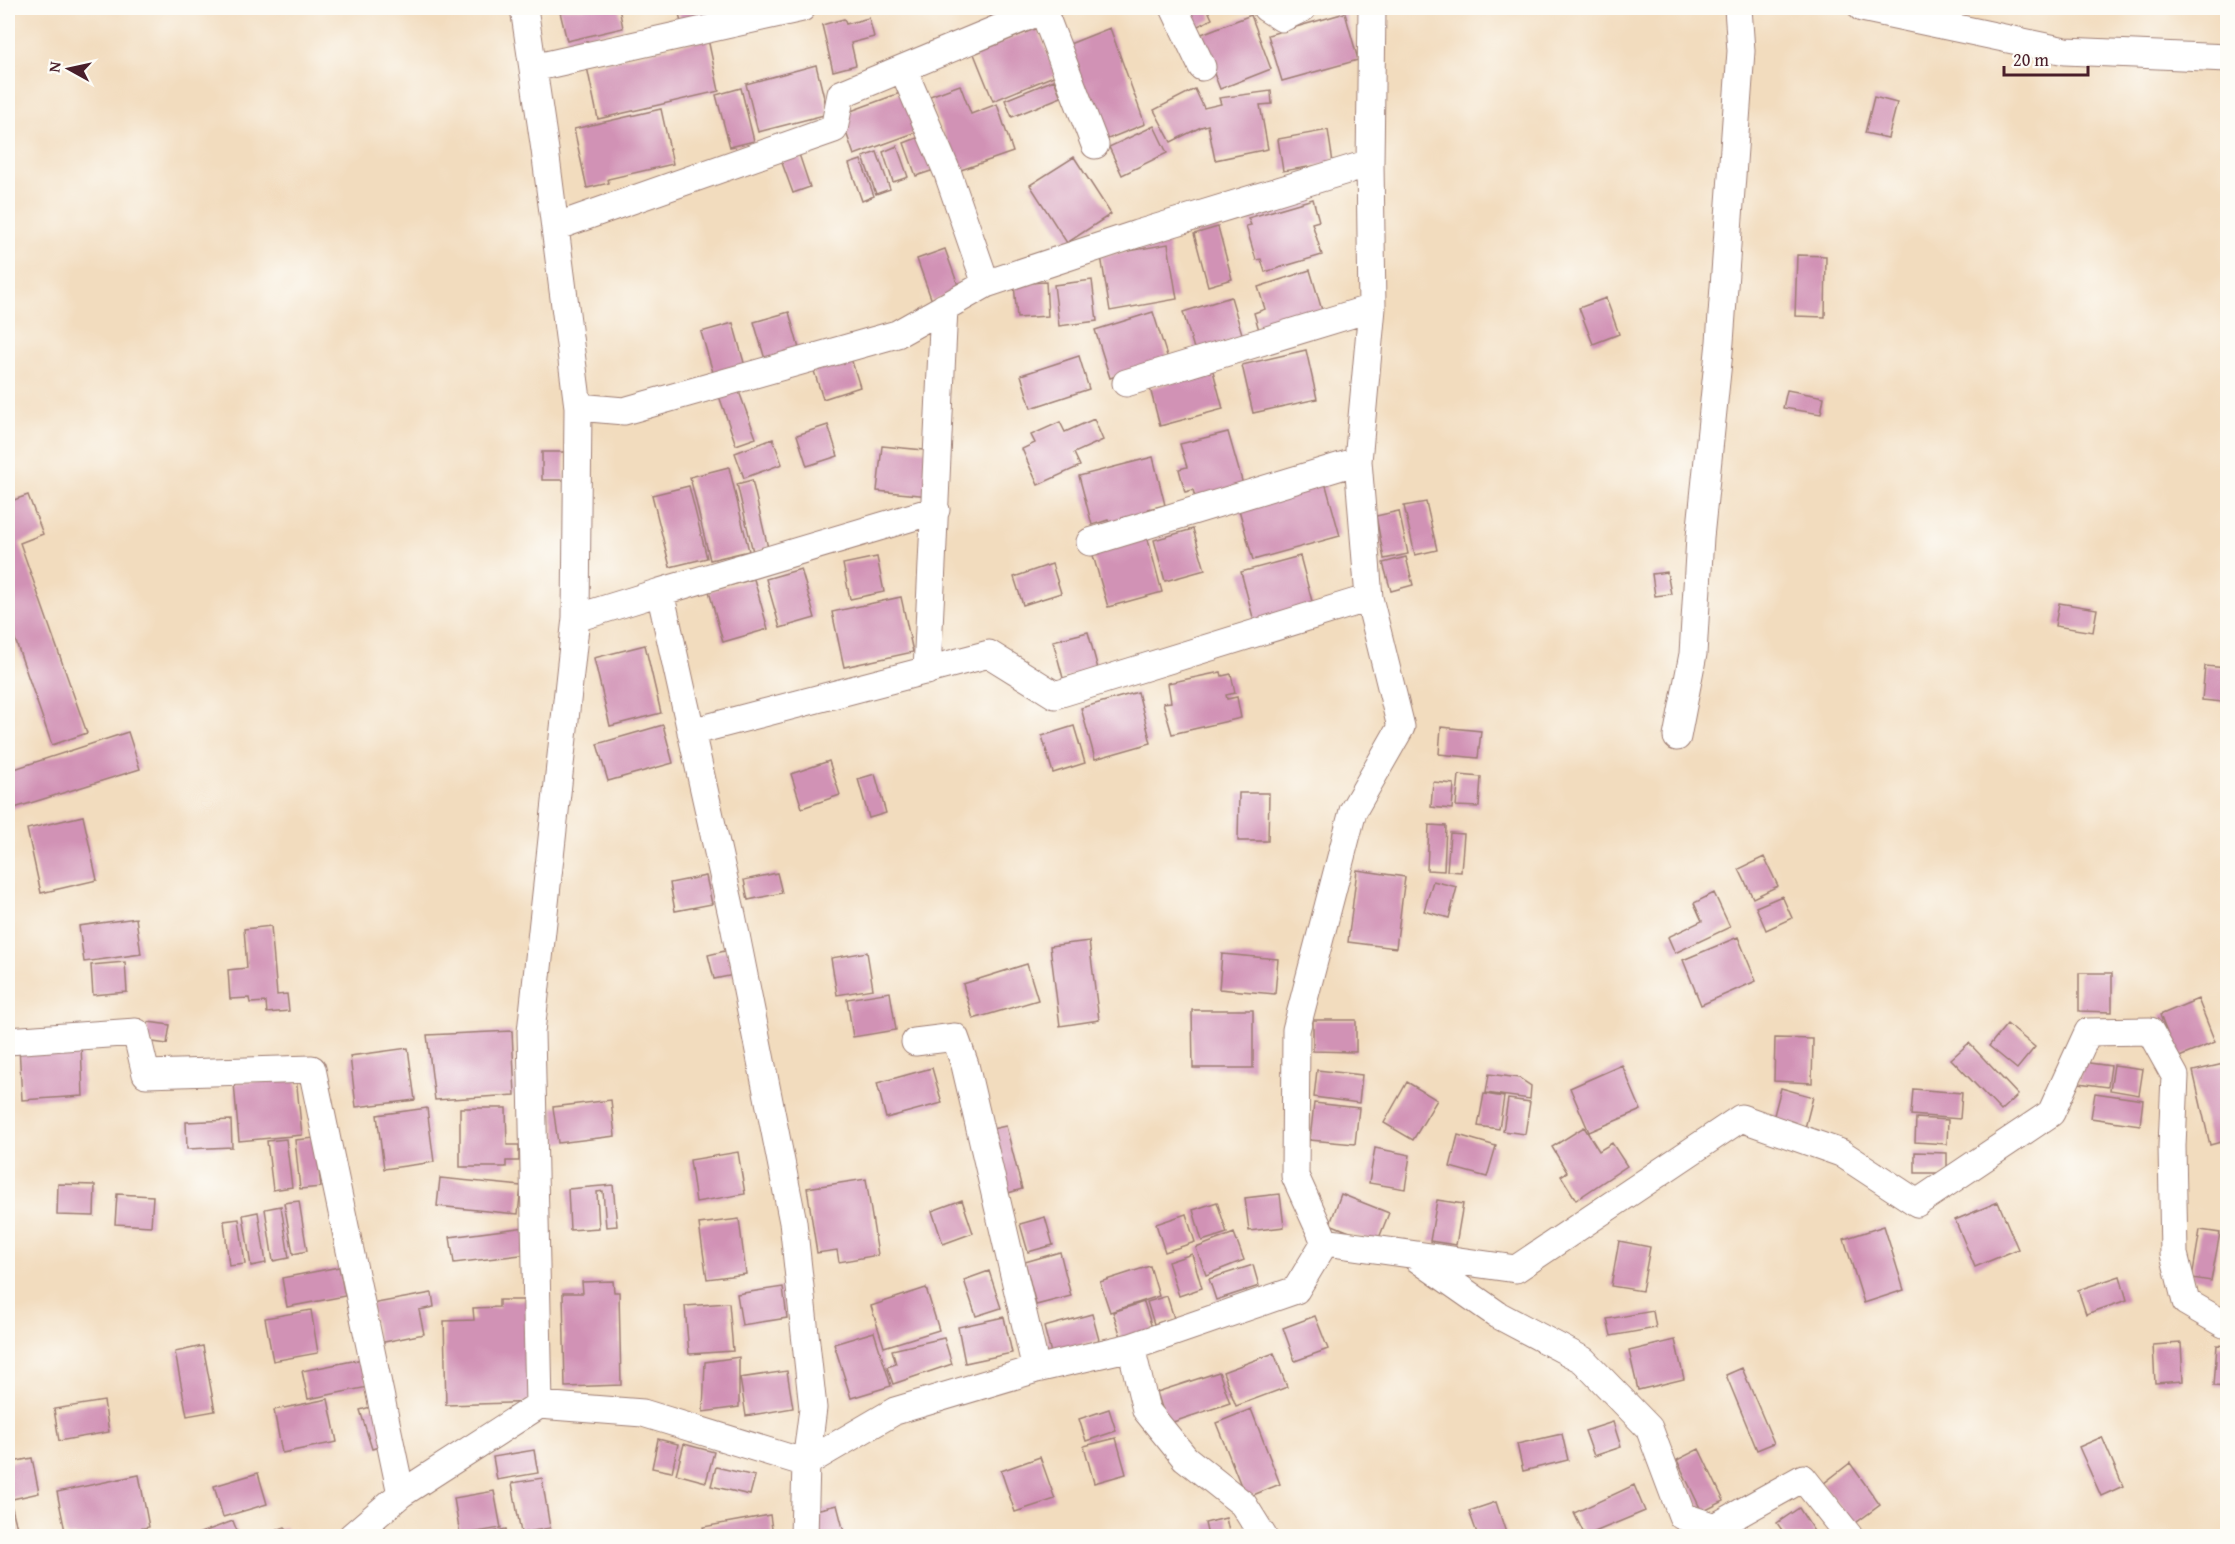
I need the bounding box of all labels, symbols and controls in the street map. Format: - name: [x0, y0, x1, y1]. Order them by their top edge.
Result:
- north arrow: [39, 39, 99, 99]
- scale bar: [2004, 39, 2088, 77]
- text: 20 m: [2013, 46, 2049, 73]
- text: N: [42, 60, 67, 74]

